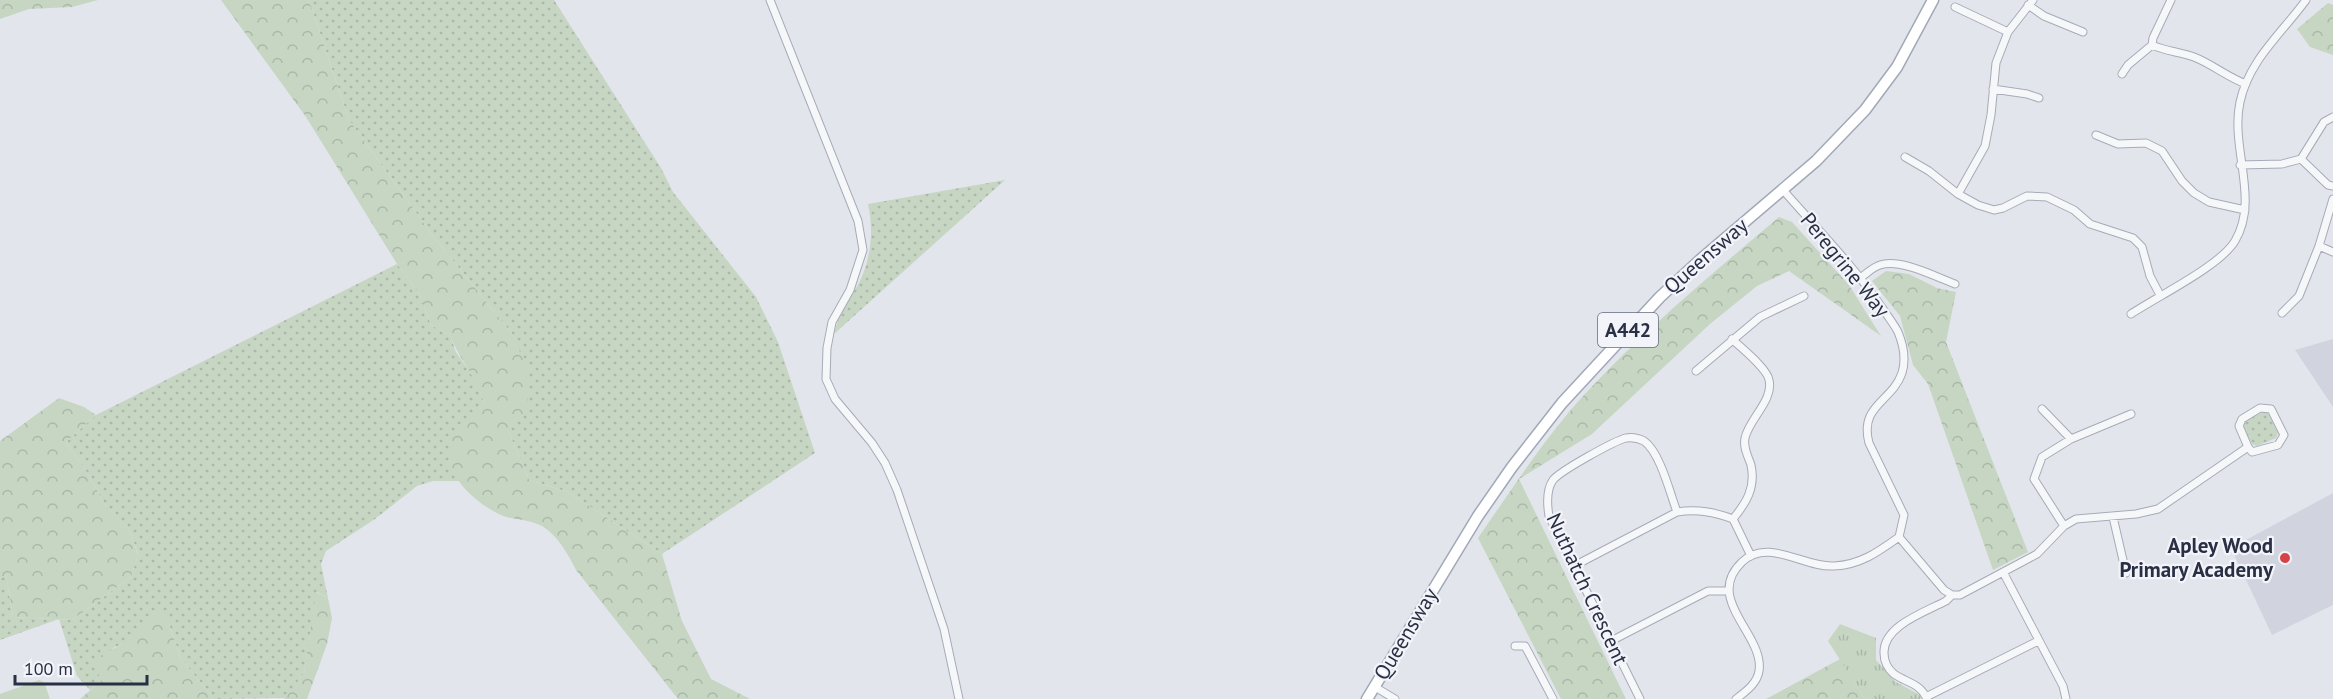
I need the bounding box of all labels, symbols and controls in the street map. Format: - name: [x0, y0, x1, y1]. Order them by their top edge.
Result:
- street label: Peregrine Way: [1795, 207, 1896, 323]
- street label: Queensway: [1658, 212, 1753, 300]
- road number: A442: [1598, 313, 1658, 347]
- street label: Nuthatch Crescent: [1540, 509, 1634, 669]
- place label: Apley Wood Primary Academy: [2119, 532, 2274, 583]
- marker: Apley Wood Primary Academy: [2278, 551, 2292, 565]
- street label: Queensway: [1368, 583, 1444, 685]
- scale bar: [15, 648, 147, 686]
- text: 100 m: [24, 657, 73, 680]

